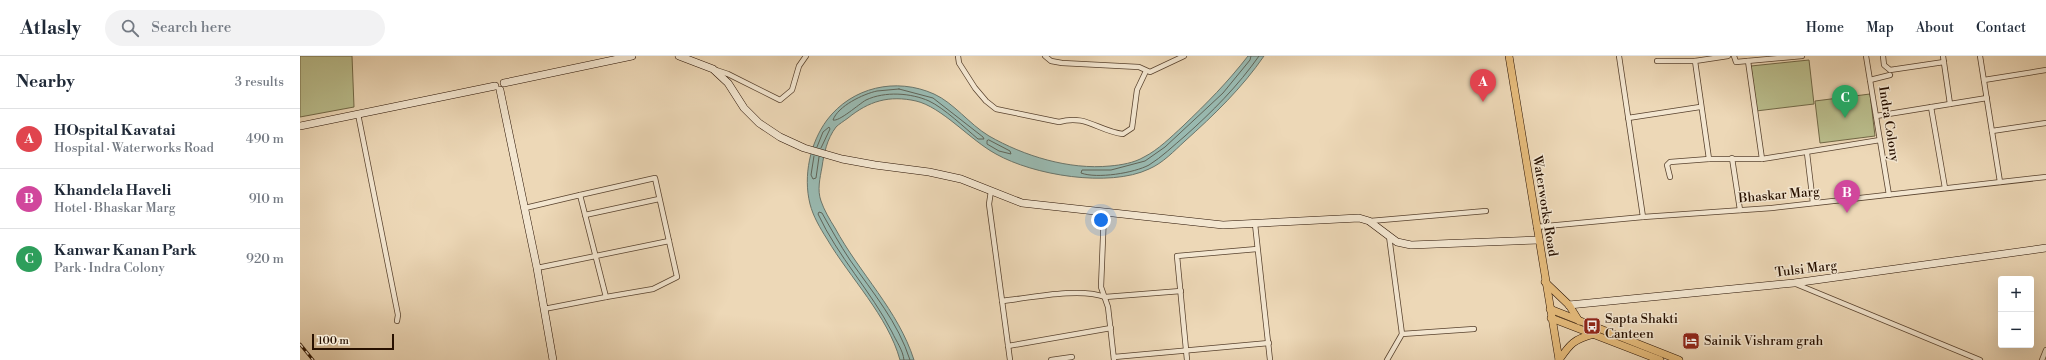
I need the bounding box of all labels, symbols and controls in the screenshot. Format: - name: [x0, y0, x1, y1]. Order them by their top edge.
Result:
- search box: [105, 10, 385, 46]
- text: Atlasly: [20, 16, 81, 40]
- icon: search: [119, 17, 141, 39]
- text: Search here: [151, 18, 231, 37]
- text: Home: [1806, 19, 1844, 37]
- text: Map: [1866, 19, 1894, 37]
- text: About: [1916, 19, 1954, 37]
- text: Contact: [1976, 19, 2026, 37]
- pin: A: [1470, 69, 1496, 102]
- text: Nearby: [16, 71, 75, 93]
- text: 3 results: [235, 74, 284, 90]
- pin: C: [1832, 85, 1858, 118]
- street label: Indra Colony: [1875, 85, 1903, 164]
- text: HOspital Kavatai: [54, 121, 175, 140]
- text: A: [24, 131, 34, 147]
- text: 490 m: [246, 131, 284, 147]
- text: Hospital · Waterworks Road: [54, 140, 214, 156]
- street label: Waterworks Road: [1529, 153, 1561, 258]
- pin: B: [1834, 180, 1860, 213]
- text: Khandela Haveli: [54, 181, 171, 200]
- street label: Bhaskar Marg: [1737, 183, 1821, 207]
- text: B: [24, 191, 34, 207]
- text: 910 m: [249, 191, 284, 207]
- text: Hotel · Bhaskar Marg: [54, 200, 176, 216]
- your location: [1091, 210, 1111, 230]
- text: Kanwar Kanan Park: [54, 241, 196, 260]
- text: C: [24, 251, 34, 267]
- text: 920 m: [246, 251, 284, 267]
- street label: Tulsi Marg: [1774, 257, 1838, 281]
- text: Park · Indra Colony: [54, 260, 165, 276]
- map controls: [1998, 276, 2034, 348]
- button: +: [1998, 276, 2034, 312]
- place label: Sapta Shakti Canteen: [1605, 311, 1678, 342]
- button: −: [1998, 312, 2034, 348]
- bus stop icon: Sapta Shakti Canteen: [1582, 316, 1602, 336]
- hotel icon: Sainik Vishram grah: [1681, 331, 1701, 351]
- scale bar: [312, 332, 394, 351]
- place label: Sainik Vishram grah: [1704, 333, 1824, 349]
- text: 100 m: [318, 334, 349, 348]

